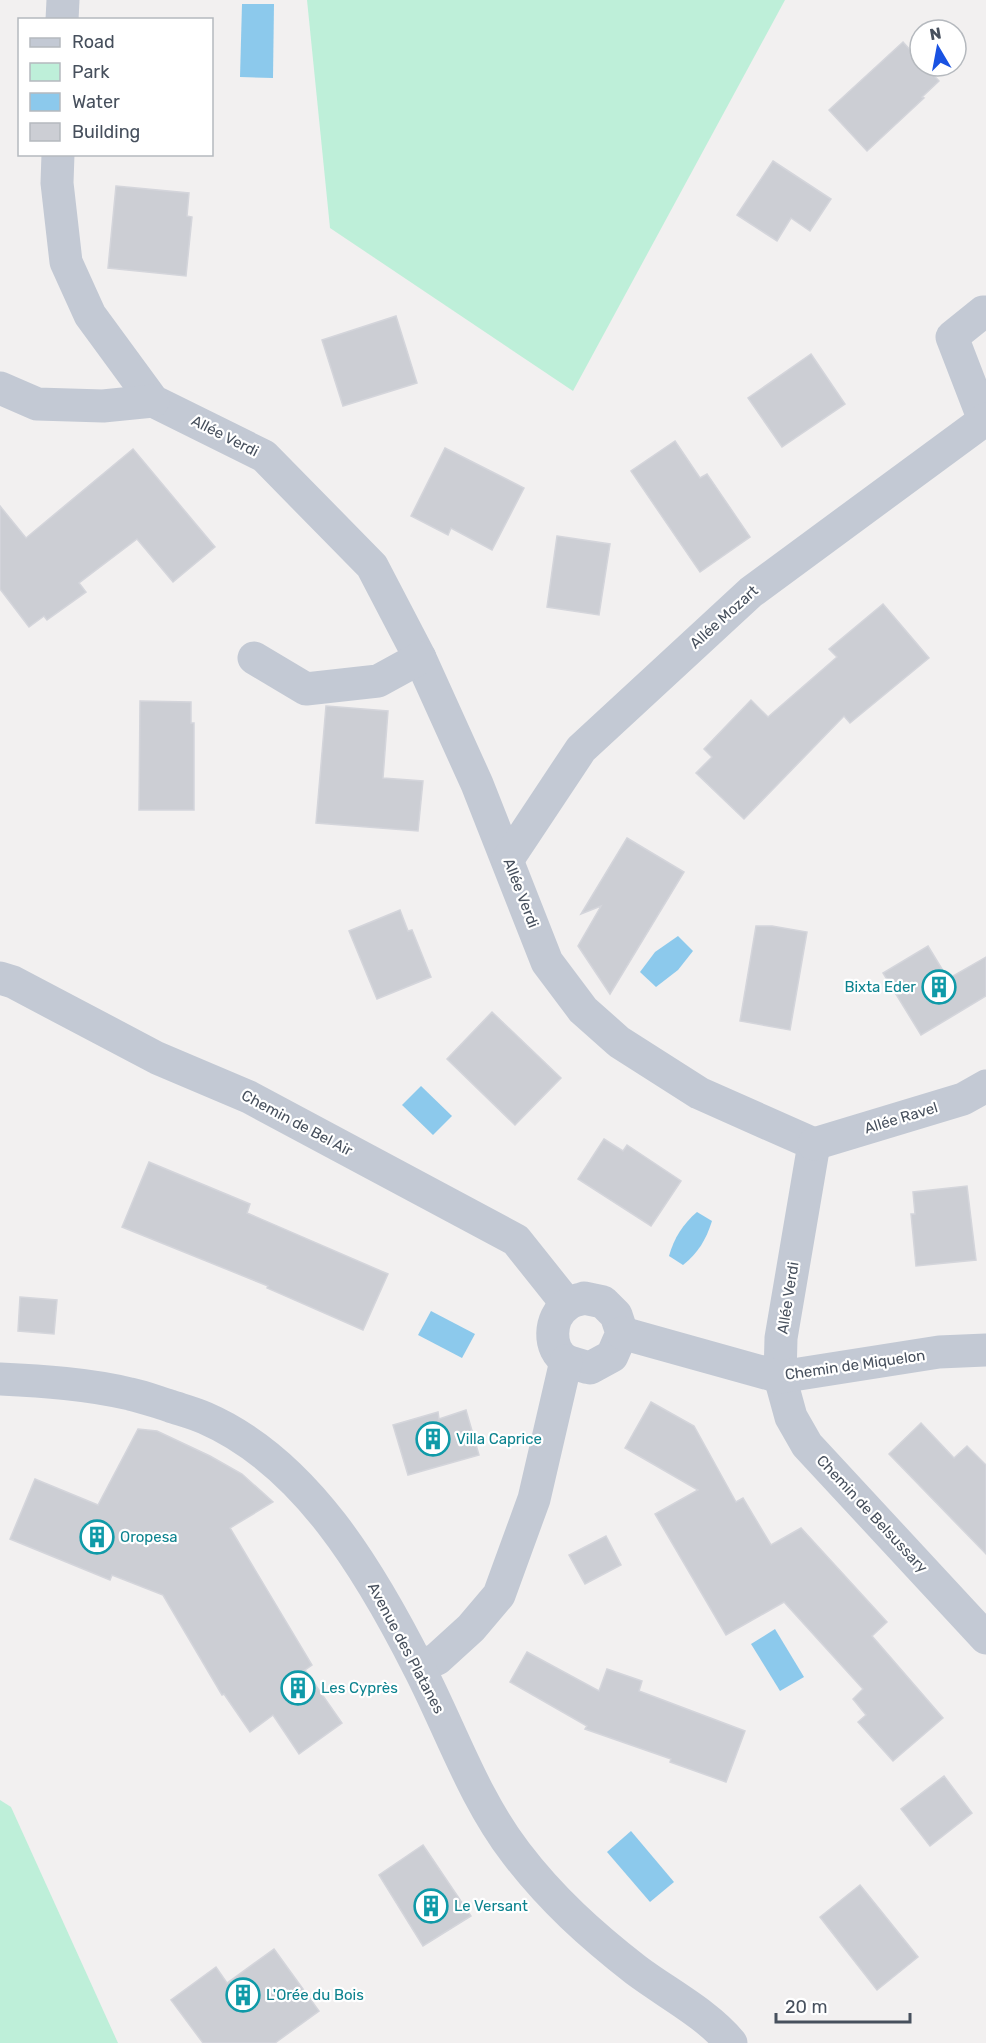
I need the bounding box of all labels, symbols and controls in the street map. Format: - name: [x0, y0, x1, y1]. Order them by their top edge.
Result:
- legend: [18, 18, 213, 156]
- north arrow: [908, 18, 968, 78]
- text: N: [928, 23, 943, 44]
- text: Road: [72, 31, 115, 53]
- text: Park: [72, 61, 110, 83]
- text: Water: [72, 91, 120, 113]
- text: Building: [72, 121, 140, 143]
- street label: Allée Verdi: [188, 411, 262, 461]
- street label: Allée Mozart: [686, 582, 762, 652]
- street label: Allée Verdi: [500, 856, 542, 930]
- building icon: Bixta Eder: [921, 969, 957, 1005]
- place label: Bixta Eder: [844, 978, 916, 996]
- street label: Chemin de Bel Air: [238, 1086, 356, 1160]
- street label: Allée Ravel: [862, 1098, 940, 1138]
- street label: Allée Verdi: [773, 1261, 803, 1335]
- street label: Chemin de Miquelon: [784, 1346, 926, 1384]
- building icon: Villa Caprice: [415, 1421, 451, 1457]
- place label: Villa Caprice: [456, 1430, 542, 1448]
- street label: Chemin de Belsussary: [813, 1451, 931, 1577]
- building icon: Oropesa: [79, 1519, 115, 1555]
- place label: Oropesa: [120, 1528, 178, 1546]
- street label: Avenue des Platanes: [364, 1579, 448, 1717]
- building icon: Les Cyprès: [280, 1670, 316, 1706]
- place label: Les Cyprès: [321, 1679, 398, 1697]
- building icon: Le Versant: [413, 1888, 449, 1924]
- place label: Le Versant: [454, 1897, 528, 1915]
- building icon: L'Orée du Bois: [225, 1977, 261, 2013]
- place label: L'Orée du Bois: [266, 1986, 364, 2004]
- scale bar: [776, 1986, 910, 2024]
- text: 20 m: [785, 1996, 827, 2018]

